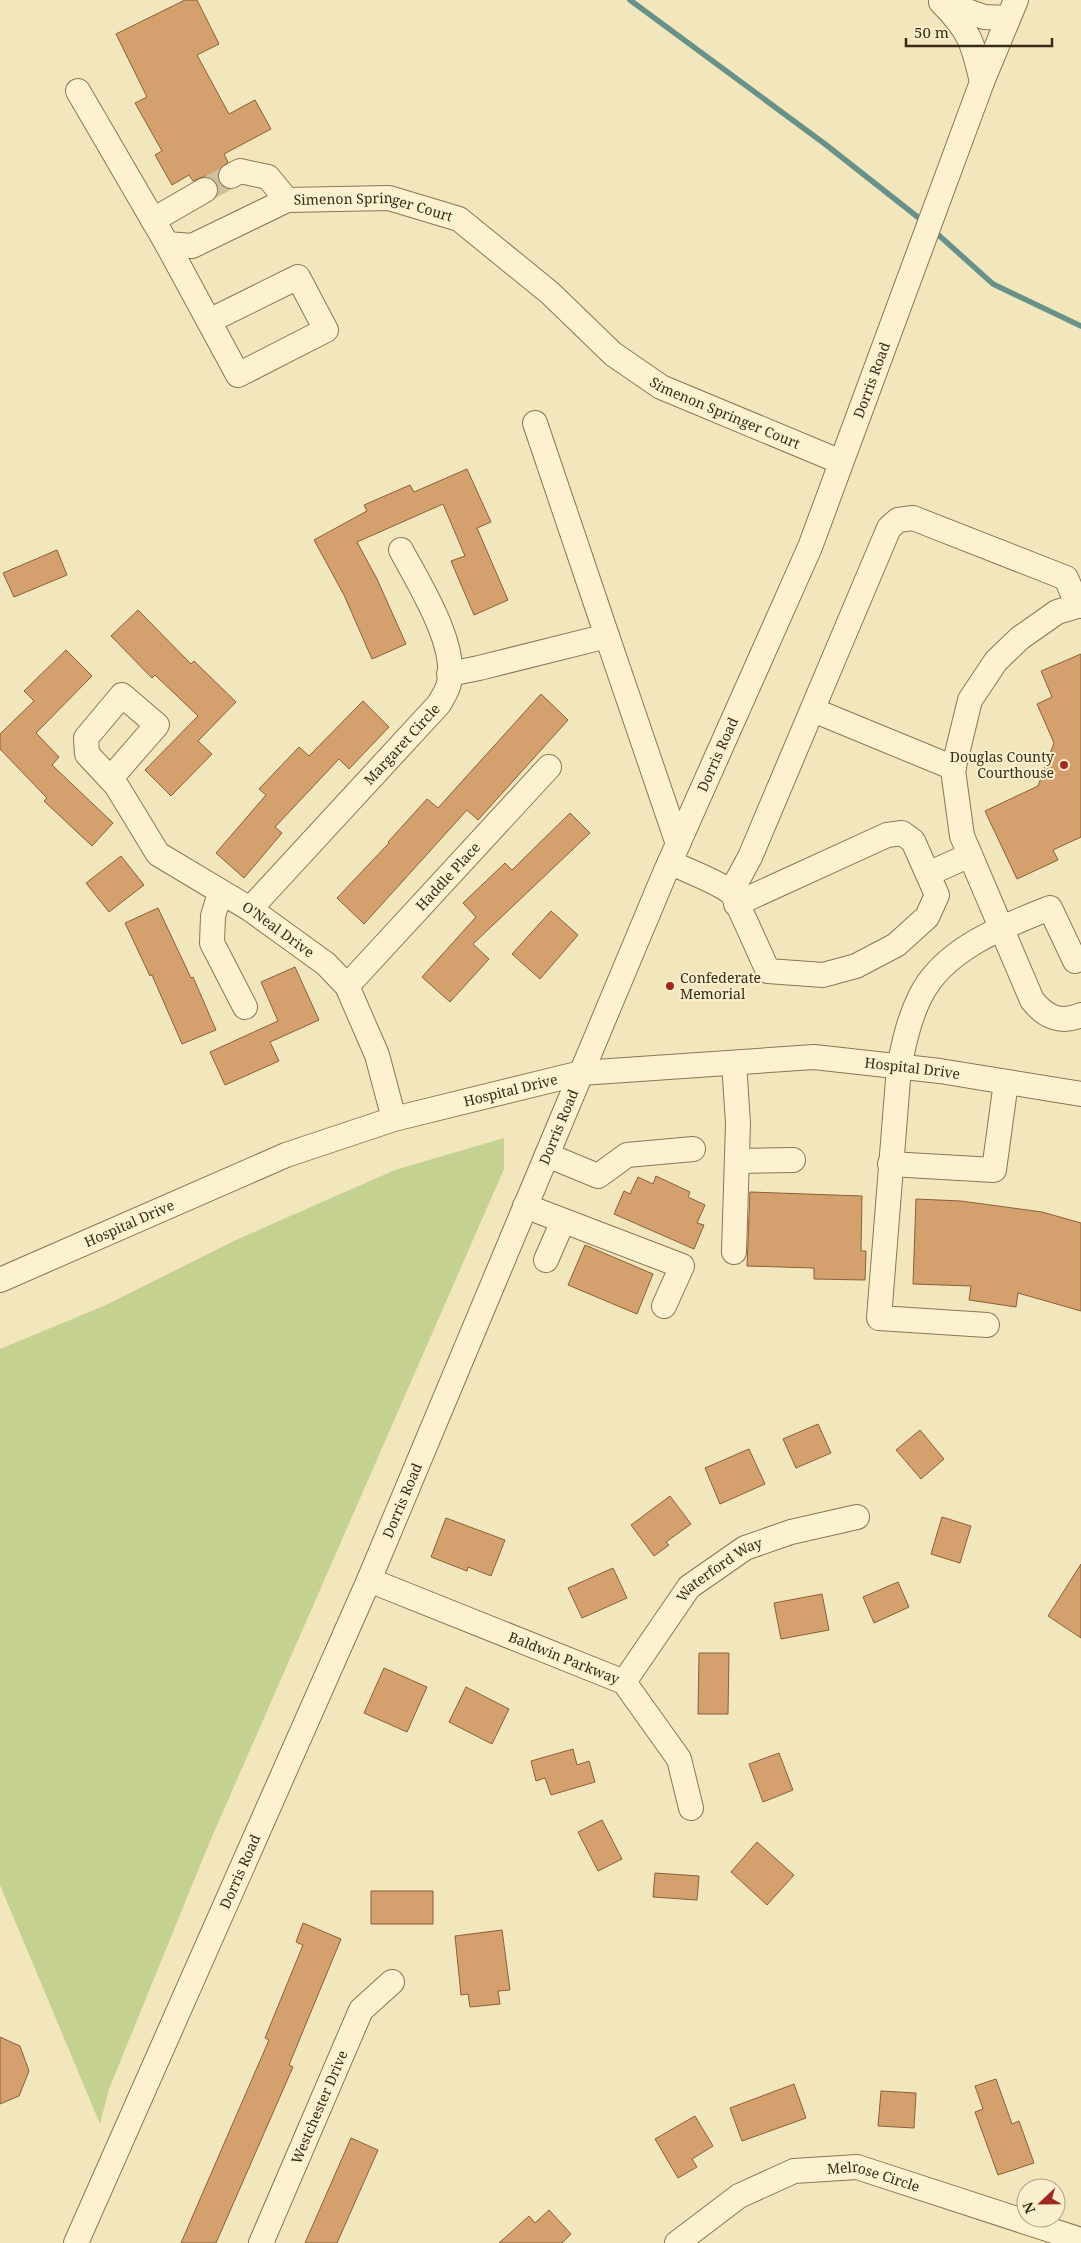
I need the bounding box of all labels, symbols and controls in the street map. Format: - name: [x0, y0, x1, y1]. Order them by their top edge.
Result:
- scale bar: [906, 15, 1052, 47]
- text: 50 m: [914, 22, 949, 42]
- street label: Simenon Springer Court: [293, 188, 455, 226]
- street label: Dorris Road: [849, 339, 894, 421]
- street label: Simenon Springer Court: [646, 372, 803, 453]
- street label: Margaret Circle: [359, 699, 444, 789]
- street label: Dorris Road: [692, 714, 742, 795]
- place label: Douglas County Courthouse: [950, 747, 1054, 782]
- marker: Douglas County Courthouse: [1058, 759, 1070, 771]
- street label: Haddle Place: [411, 838, 484, 914]
- street label: O'Neal Drive: [239, 897, 318, 961]
- place label: Confederate Memorial: [680, 968, 761, 1003]
- marker: Confederate Memorial: [664, 980, 676, 992]
- street label: Hospital Drive: [863, 1053, 962, 1083]
- street label: Hospital Drive: [461, 1069, 559, 1111]
- street label: Dorris Road: [534, 1086, 583, 1167]
- street label: Hospital Drive: [81, 1195, 177, 1251]
- street label: Dorris Road: [378, 1460, 426, 1541]
- street label: Waterford Way: [672, 1533, 765, 1605]
- street label: Baldwin Parkway: [506, 1627, 623, 1688]
- street label: Dorris Road: [215, 1831, 265, 1912]
- street label: Westchester Drive: [286, 2047, 352, 2167]
- street label: Melrose Circle: [826, 2157, 922, 2196]
- north arrow: [1016, 2178, 1066, 2228]
- text: N: [1018, 2199, 1039, 2217]

